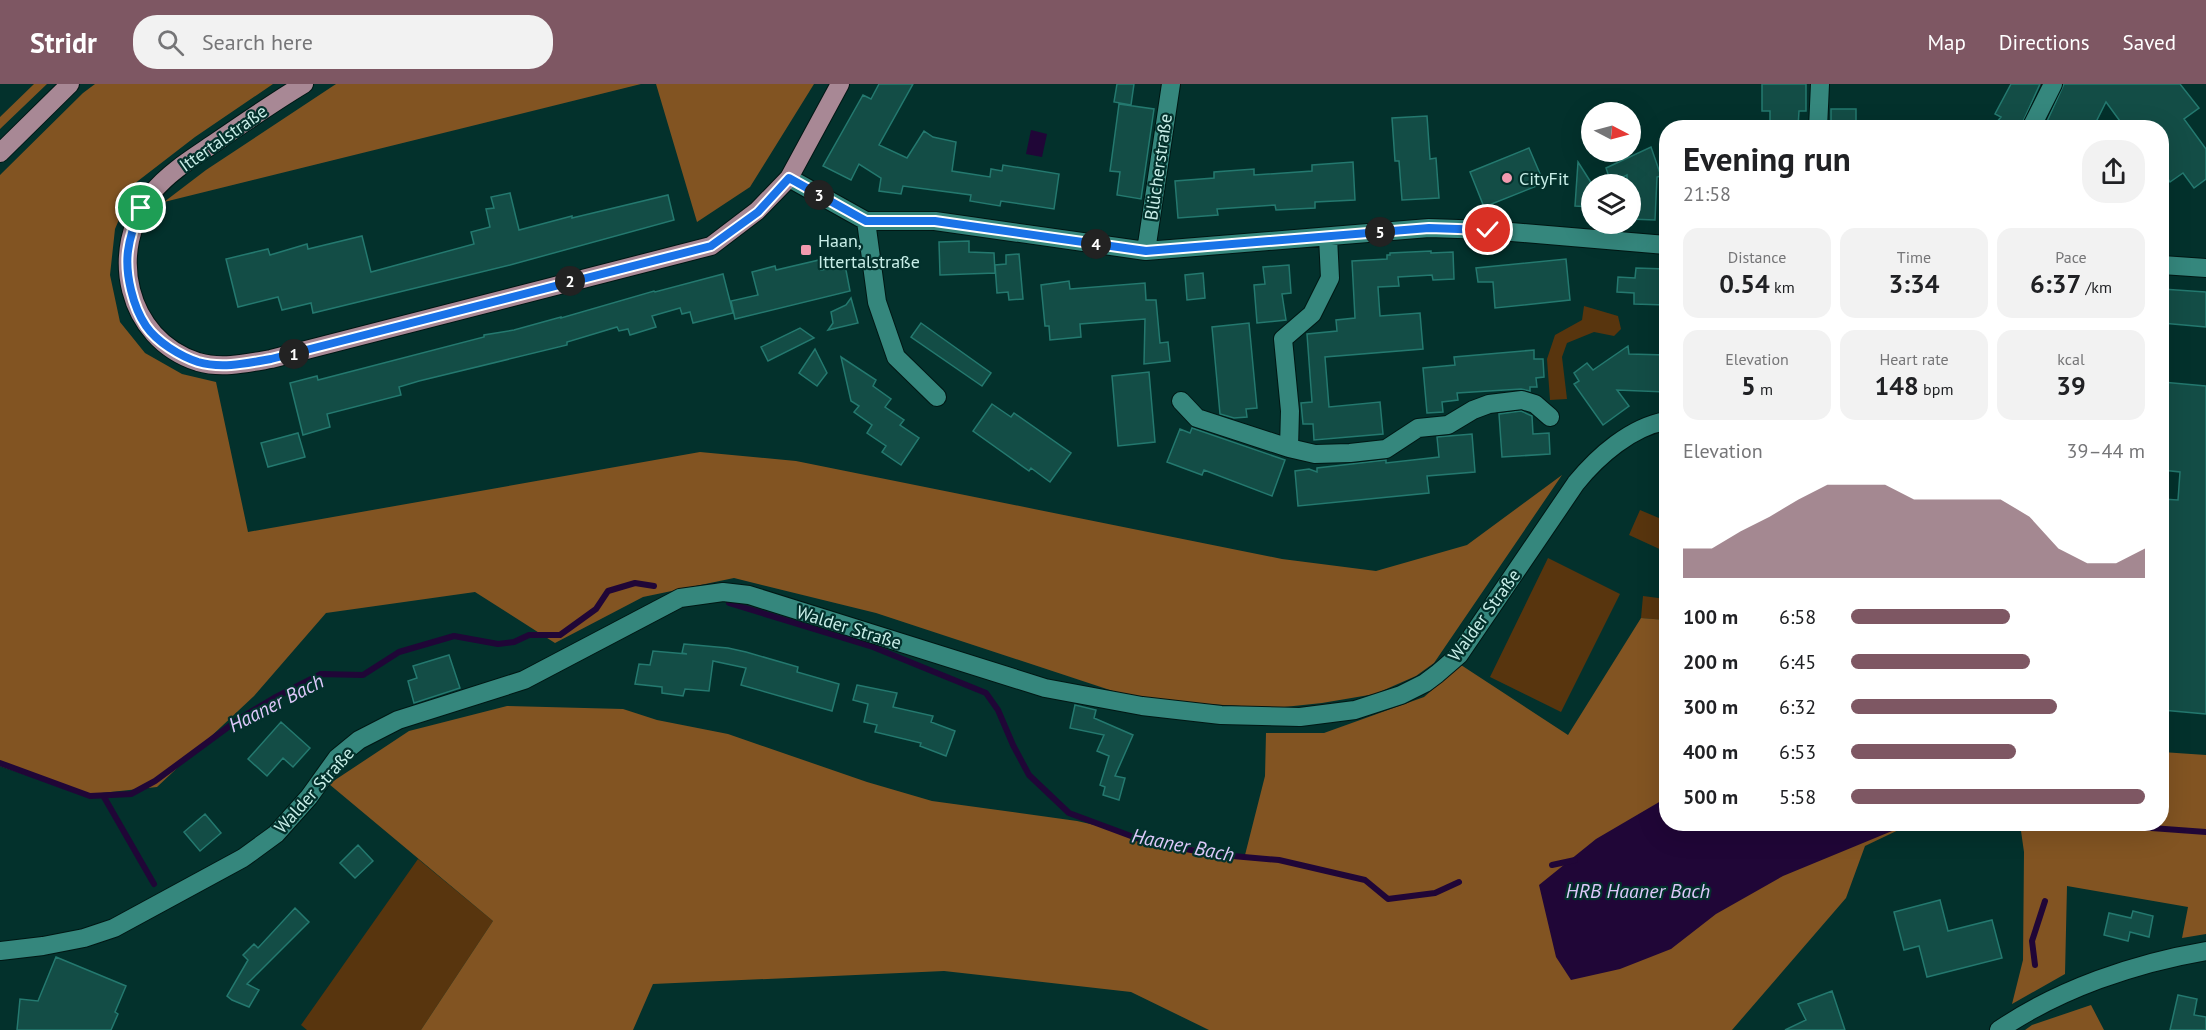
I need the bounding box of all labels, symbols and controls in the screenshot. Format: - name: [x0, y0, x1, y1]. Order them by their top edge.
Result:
- search box: [133, 15, 553, 69]
- text: Stridr: [30, 24, 97, 61]
- icon: search: [154, 26, 187, 59]
- text: Search here: [202, 28, 313, 56]
- text: Map: [1927, 29, 1966, 56]
- text: Directions: [1999, 29, 2090, 56]
- text: Saved: [2123, 29, 2176, 56]
- street label: Ittertalstraße: [175, 99, 271, 177]
- north arrow: [1581, 102, 1641, 162]
- map controls: [1581, 102, 1641, 234]
- street label: Blücherstraße: [1139, 112, 1177, 222]
- text: Evening run: [1683, 137, 1851, 180]
- button: share: [2082, 140, 2145, 203]
- place label: CityFit: [1519, 167, 1569, 190]
- marker: CityFit: [1500, 171, 1514, 185]
- button: layers: [1581, 174, 1641, 234]
- pin: 3: [804, 180, 834, 210]
- text: 21:58: [1683, 181, 1731, 207]
- pin: [115, 182, 166, 233]
- text: 3: [814, 185, 824, 205]
- icon: arrive: [124, 191, 157, 224]
- pin: [1462, 204, 1513, 255]
- icon: check: [1471, 213, 1504, 246]
- pin: 5: [1365, 217, 1395, 247]
- text: 5: [1375, 222, 1385, 242]
- place label: Haan, Ittertalstraße: [818, 229, 920, 273]
- pin: 4: [1081, 229, 1111, 259]
- text: 4: [1091, 234, 1101, 254]
- marker: Haan, Ittertalstraße: [799, 243, 813, 257]
- text: Distance: [1728, 247, 1786, 267]
- text: Time: [1897, 247, 1931, 267]
- text: Pace: [2055, 247, 2087, 267]
- pin: 2: [555, 266, 585, 296]
- text: 0.54: [1719, 267, 1770, 300]
- text: 3:34: [1888, 267, 1940, 300]
- text: 6:37: [2030, 267, 2081, 300]
- text: 2: [565, 271, 575, 291]
- text: km: [1770, 277, 1795, 297]
- text: /km: [2081, 277, 2112, 297]
- pin: 1: [279, 339, 309, 369]
- text: 1: [289, 344, 299, 364]
- text: Elevation: [1725, 349, 1789, 369]
- text: Heart rate: [1879, 349, 1949, 369]
- text: kcal: [2057, 349, 2085, 369]
- text: 5: [1741, 369, 1756, 402]
- text: 148: [1875, 369, 1919, 402]
- text: 39: [2056, 369, 2086, 402]
- text: m: [1756, 379, 1773, 399]
- text: bpm: [1919, 379, 1953, 399]
- text: Elevation: [1683, 438, 1763, 464]
- text: 39–44 m: [2067, 438, 2145, 464]
- street label: Walder Straße: [1443, 564, 1525, 666]
- street label: Walder Straße: [794, 600, 904, 654]
- text: 100 m: [1683, 604, 1738, 630]
- text: 6:58: [1779, 604, 1816, 630]
- text: 200 m: [1683, 649, 1738, 675]
- text: 6:45: [1779, 649, 1816, 675]
- water label: Haaner Bach: [224, 668, 328, 738]
- text: 300 m: [1683, 694, 1738, 720]
- text: 6:32: [1779, 694, 1816, 720]
- text: 400 m: [1683, 739, 1738, 765]
- text: 6:53: [1779, 739, 1816, 765]
- street label: Walder Straße: [269, 742, 359, 838]
- text: 500 m: [1683, 784, 1738, 810]
- text: 5:58: [1779, 784, 1816, 810]
- water label: Haaner Bach: [1130, 822, 1236, 868]
- water label: HRB Haaner Bach: [1566, 878, 1710, 904]

